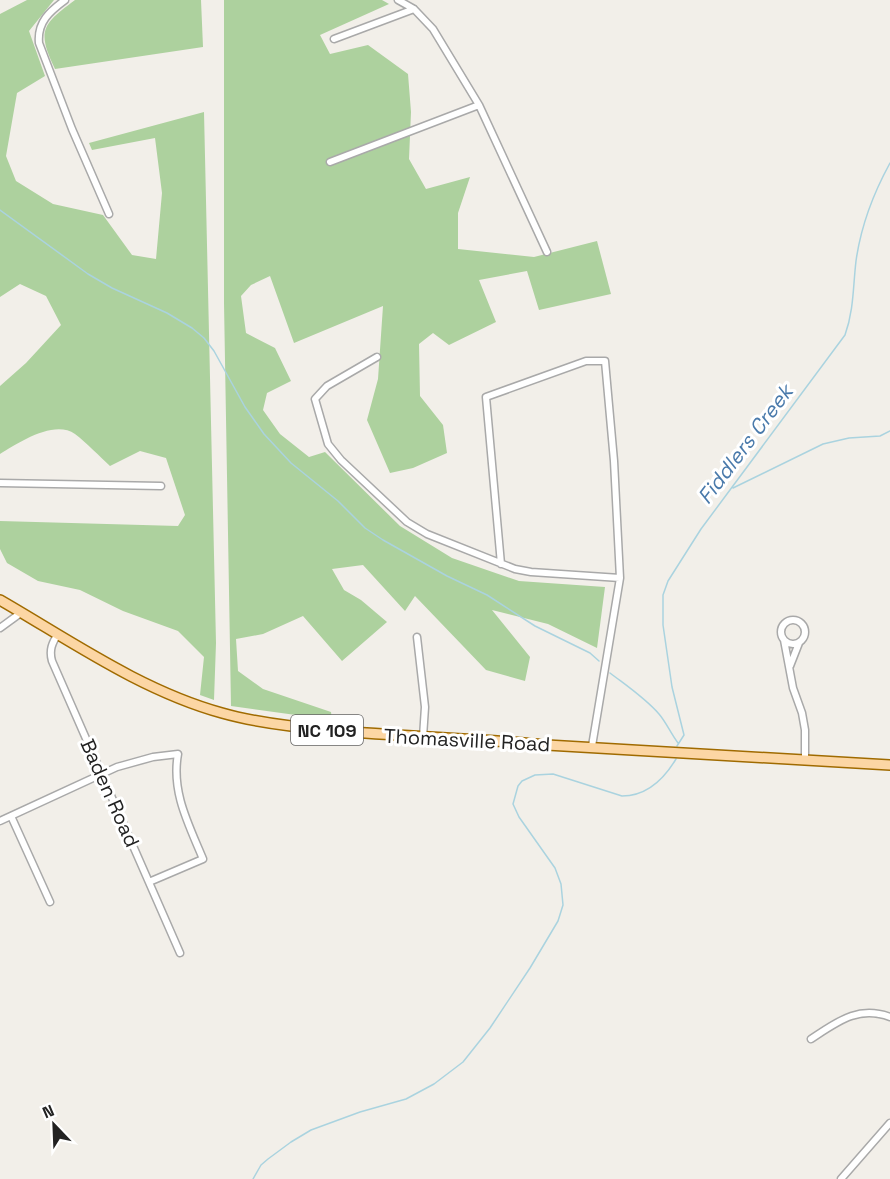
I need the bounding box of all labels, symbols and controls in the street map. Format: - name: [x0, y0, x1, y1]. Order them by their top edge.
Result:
- water label: Fiddlers Creek: [691, 377, 800, 509]
- road number: NC 109: [291, 715, 363, 745]
- street label: Thomasville Road: [383, 723, 551, 757]
- street label: Baden Road: [75, 735, 145, 851]
- north arrow: [24, 1095, 84, 1155]
- text: N: [39, 1100, 57, 1123]

